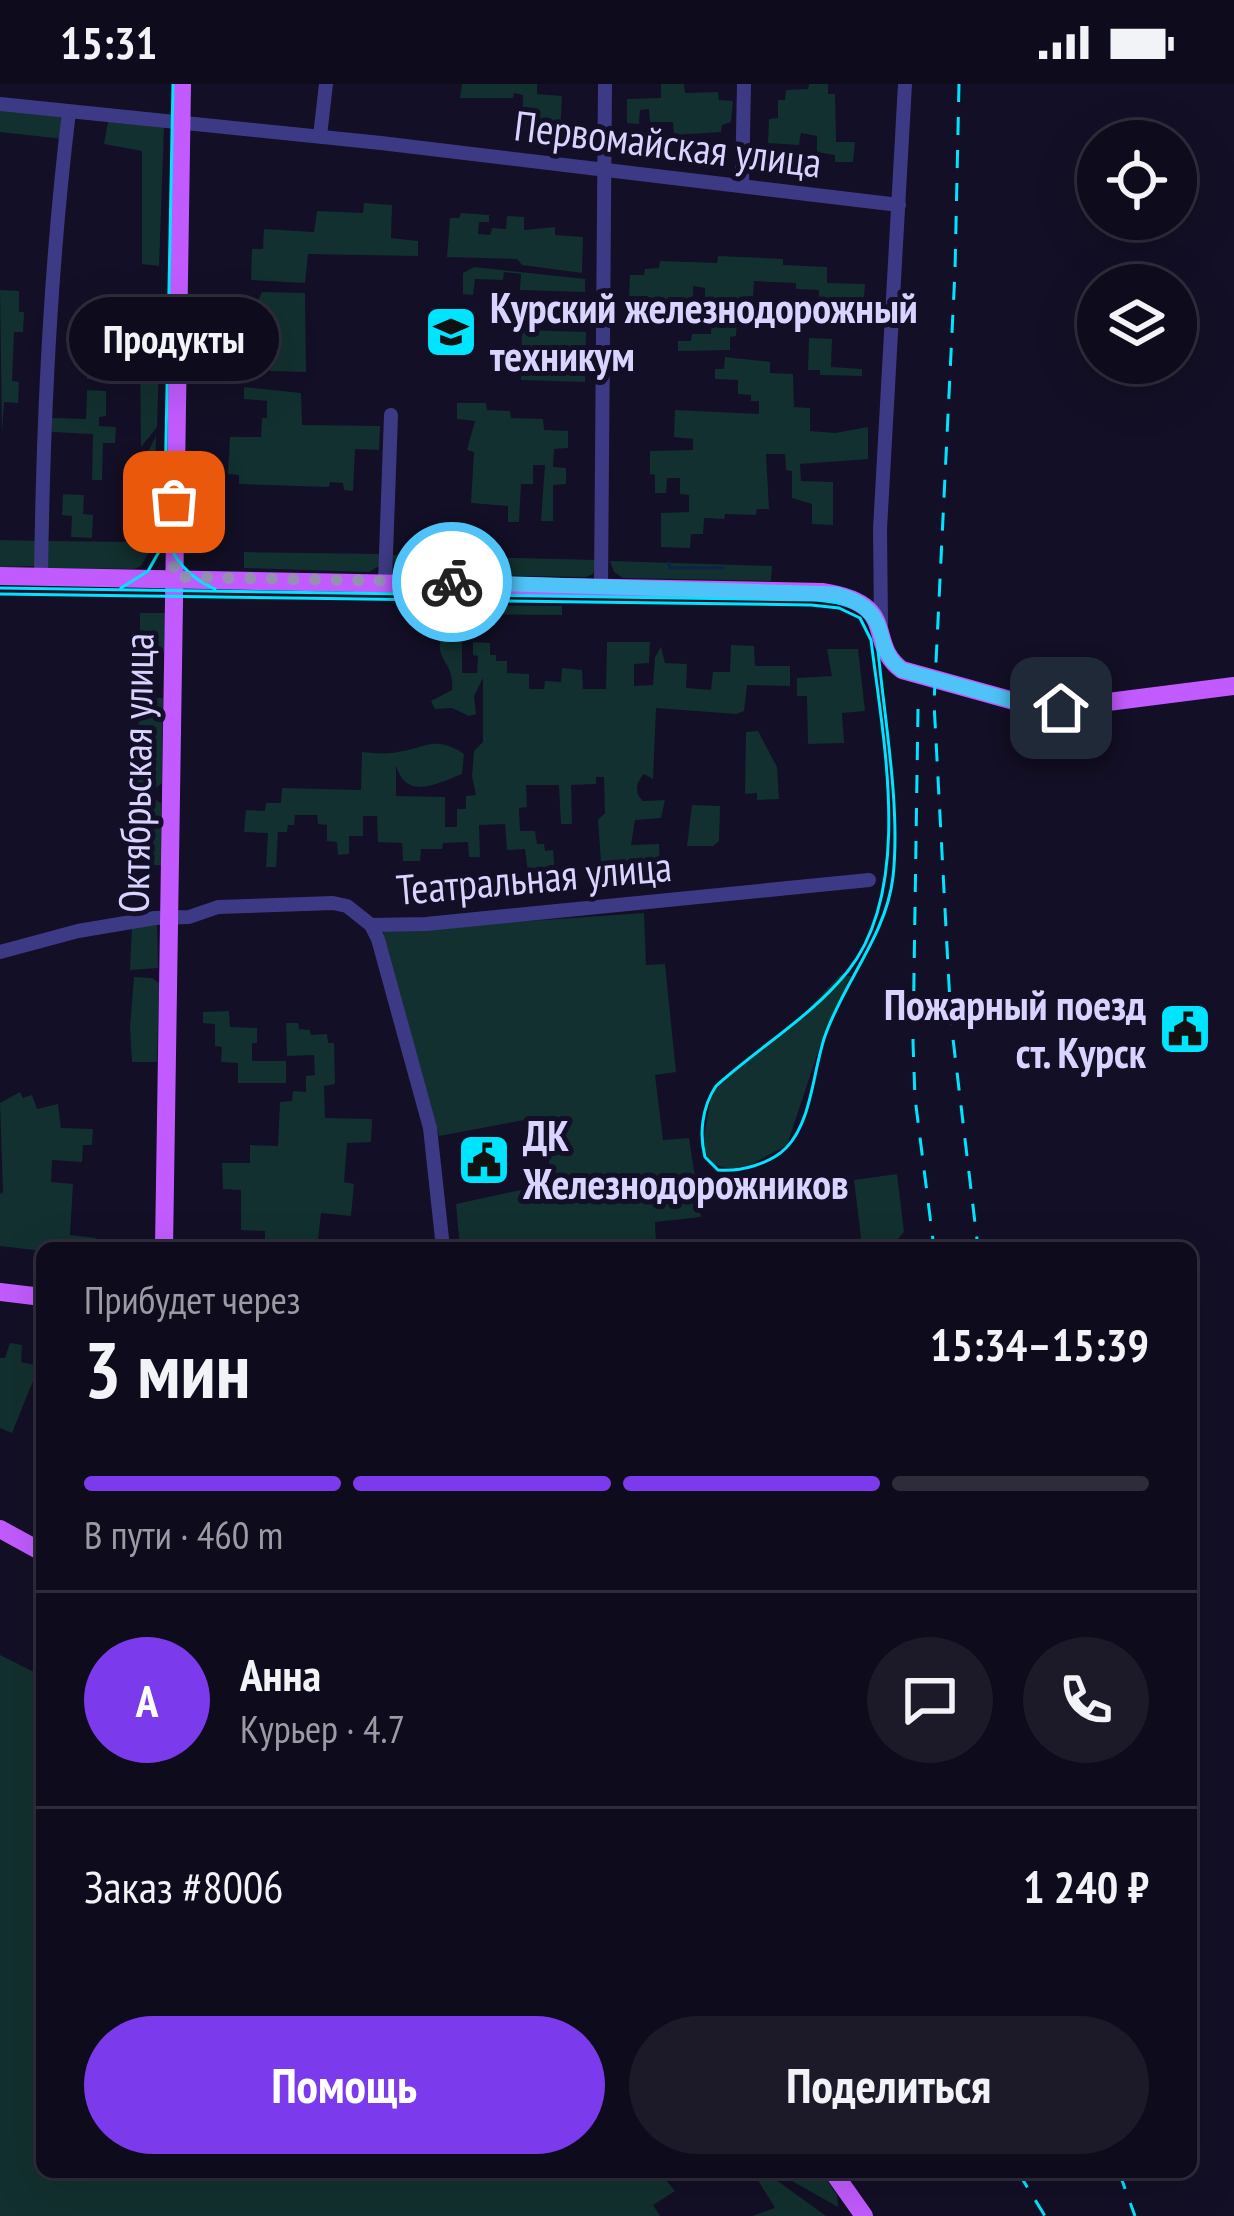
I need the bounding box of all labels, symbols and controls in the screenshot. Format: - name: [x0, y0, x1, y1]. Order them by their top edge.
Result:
- text: 15:31: [60, 13, 157, 71]
- street label: Первомайская улица: [511, 97, 825, 190]
- map controls: [1077, 120, 1197, 384]
- button: locate: [1077, 120, 1197, 240]
- button: layers: [1077, 264, 1197, 384]
- place label: Курский железнодорожный техникум: [490, 280, 918, 383]
- callout: Продукты: [69, 298, 279, 382]
- school or university icon: Курский железнодорожный техникум: [423, 304, 479, 360]
- text: Продукты: [103, 313, 245, 364]
- pin: [123, 451, 225, 553]
- icon: bag: [141, 469, 207, 535]
- courier: [392, 522, 512, 642]
- icon: bike: [419, 549, 485, 615]
- street label: Октябрьская улица: [106, 633, 165, 913]
- pin: [1010, 657, 1112, 759]
- icon: home: [1028, 675, 1094, 741]
- street label: Театральная улица: [394, 838, 674, 917]
- place label: Пожарный поезд ст. Курск: [884, 977, 1147, 1080]
- public building icon: Пожарный поезд ст. Курск: [1157, 1001, 1213, 1057]
- place label: ДК Железнодорожников: [522, 1108, 848, 1211]
- public building icon: ДК Железнодорожников: [456, 1132, 512, 1188]
- text: Прибудет через: [84, 1274, 301, 1325]
- text: 15:34–15:39: [930, 1315, 1149, 1373]
- text: 3 мин: [84, 1319, 250, 1420]
- text: В пути · 460 m: [84, 1509, 283, 1560]
- button: chat: [867, 1637, 993, 1763]
- button: phone: [1023, 1637, 1149, 1763]
- text: Анна: [240, 1645, 321, 1703]
- text: А: [136, 1671, 158, 1729]
- text: Курьер · 4.7: [240, 1703, 405, 1754]
- text: Заказ #8006: [84, 1857, 284, 1915]
- text: 1 240 ₽: [1023, 1857, 1149, 1915]
- button: Помощь: [84, 2016, 605, 2154]
- button: Поделиться: [629, 2016, 1149, 2154]

